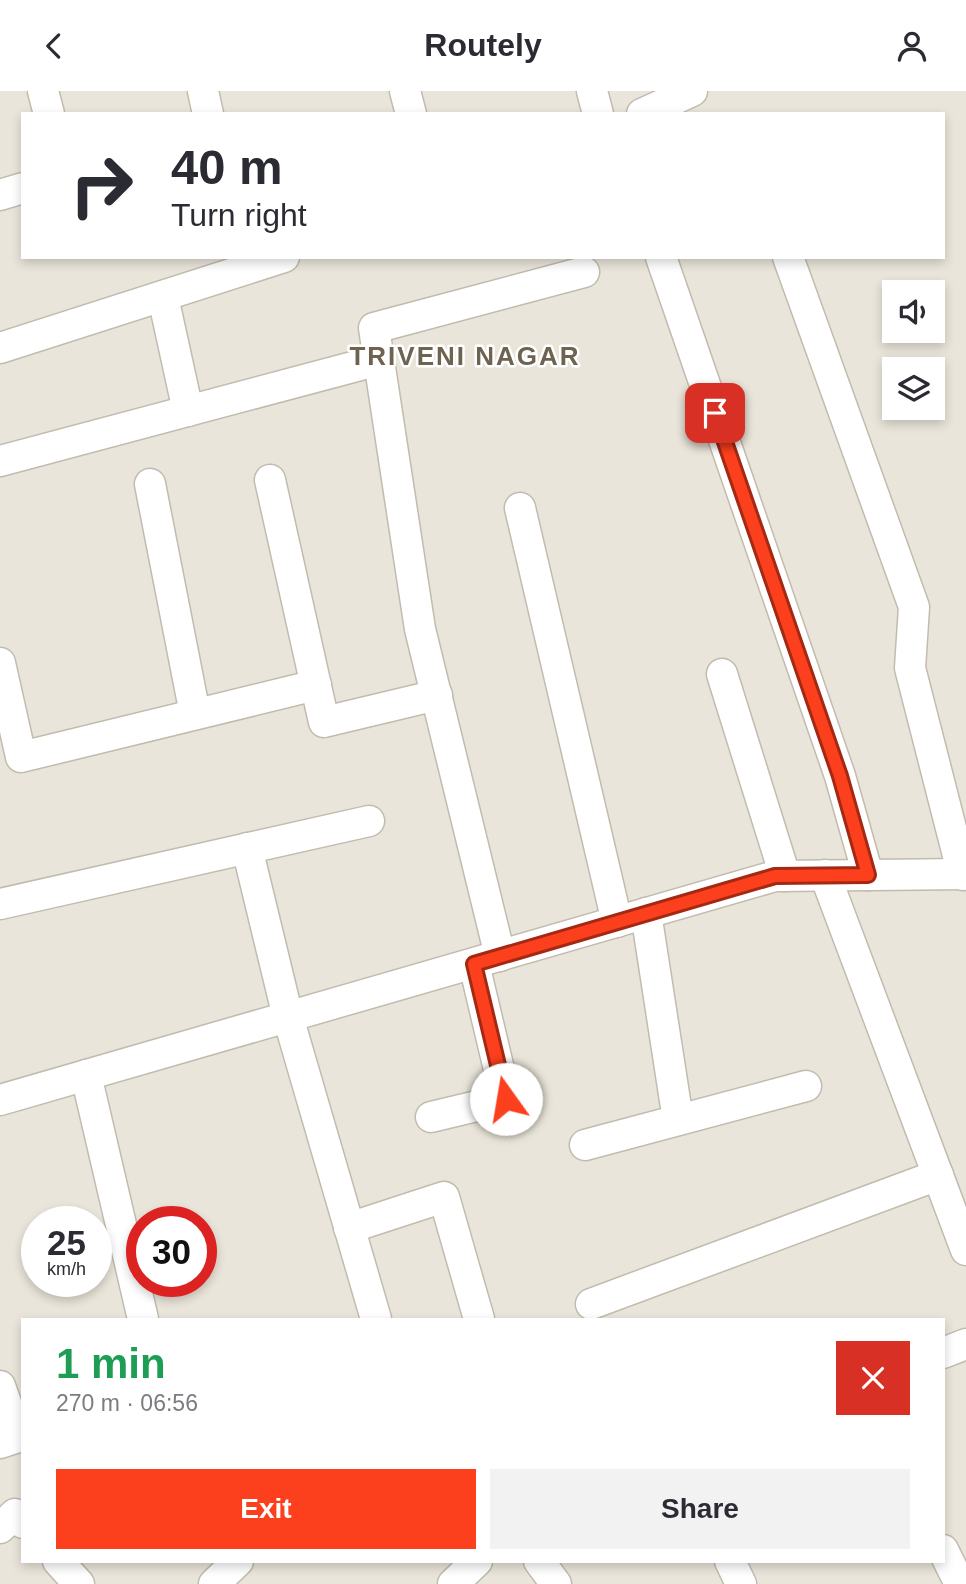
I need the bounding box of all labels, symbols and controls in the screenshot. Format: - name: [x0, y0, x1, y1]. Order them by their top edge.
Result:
- icon: back: [35, 27, 73, 65]
- text: Routely: [424, 27, 542, 63]
- icon: person: [893, 27, 931, 65]
- icon: right: [56, 140, 147, 231]
- text: 40 m: [171, 140, 283, 194]
- text: Turn right: [171, 197, 307, 233]
- map controls: [882, 280, 945, 420]
- button: sound: [882, 280, 945, 343]
- district label: TRIVENI NAGAR: [349, 341, 581, 371]
- button: layers: [882, 357, 945, 420]
- pin: [685, 383, 745, 443]
- icon: arrive: [696, 394, 734, 432]
- position arrow: [469, 1062, 543, 1136]
- speed limit sign: 30: [126, 1206, 217, 1297]
- text: 25: [47, 1223, 86, 1262]
- text: km/h: [47, 1259, 86, 1279]
- text: 1 min: [56, 1340, 166, 1387]
- button: close: [836, 1341, 910, 1415]
- text: 270 m · 06:56: [56, 1390, 198, 1416]
- button: Exit: [56, 1469, 476, 1549]
- button: Share: [490, 1469, 910, 1549]

